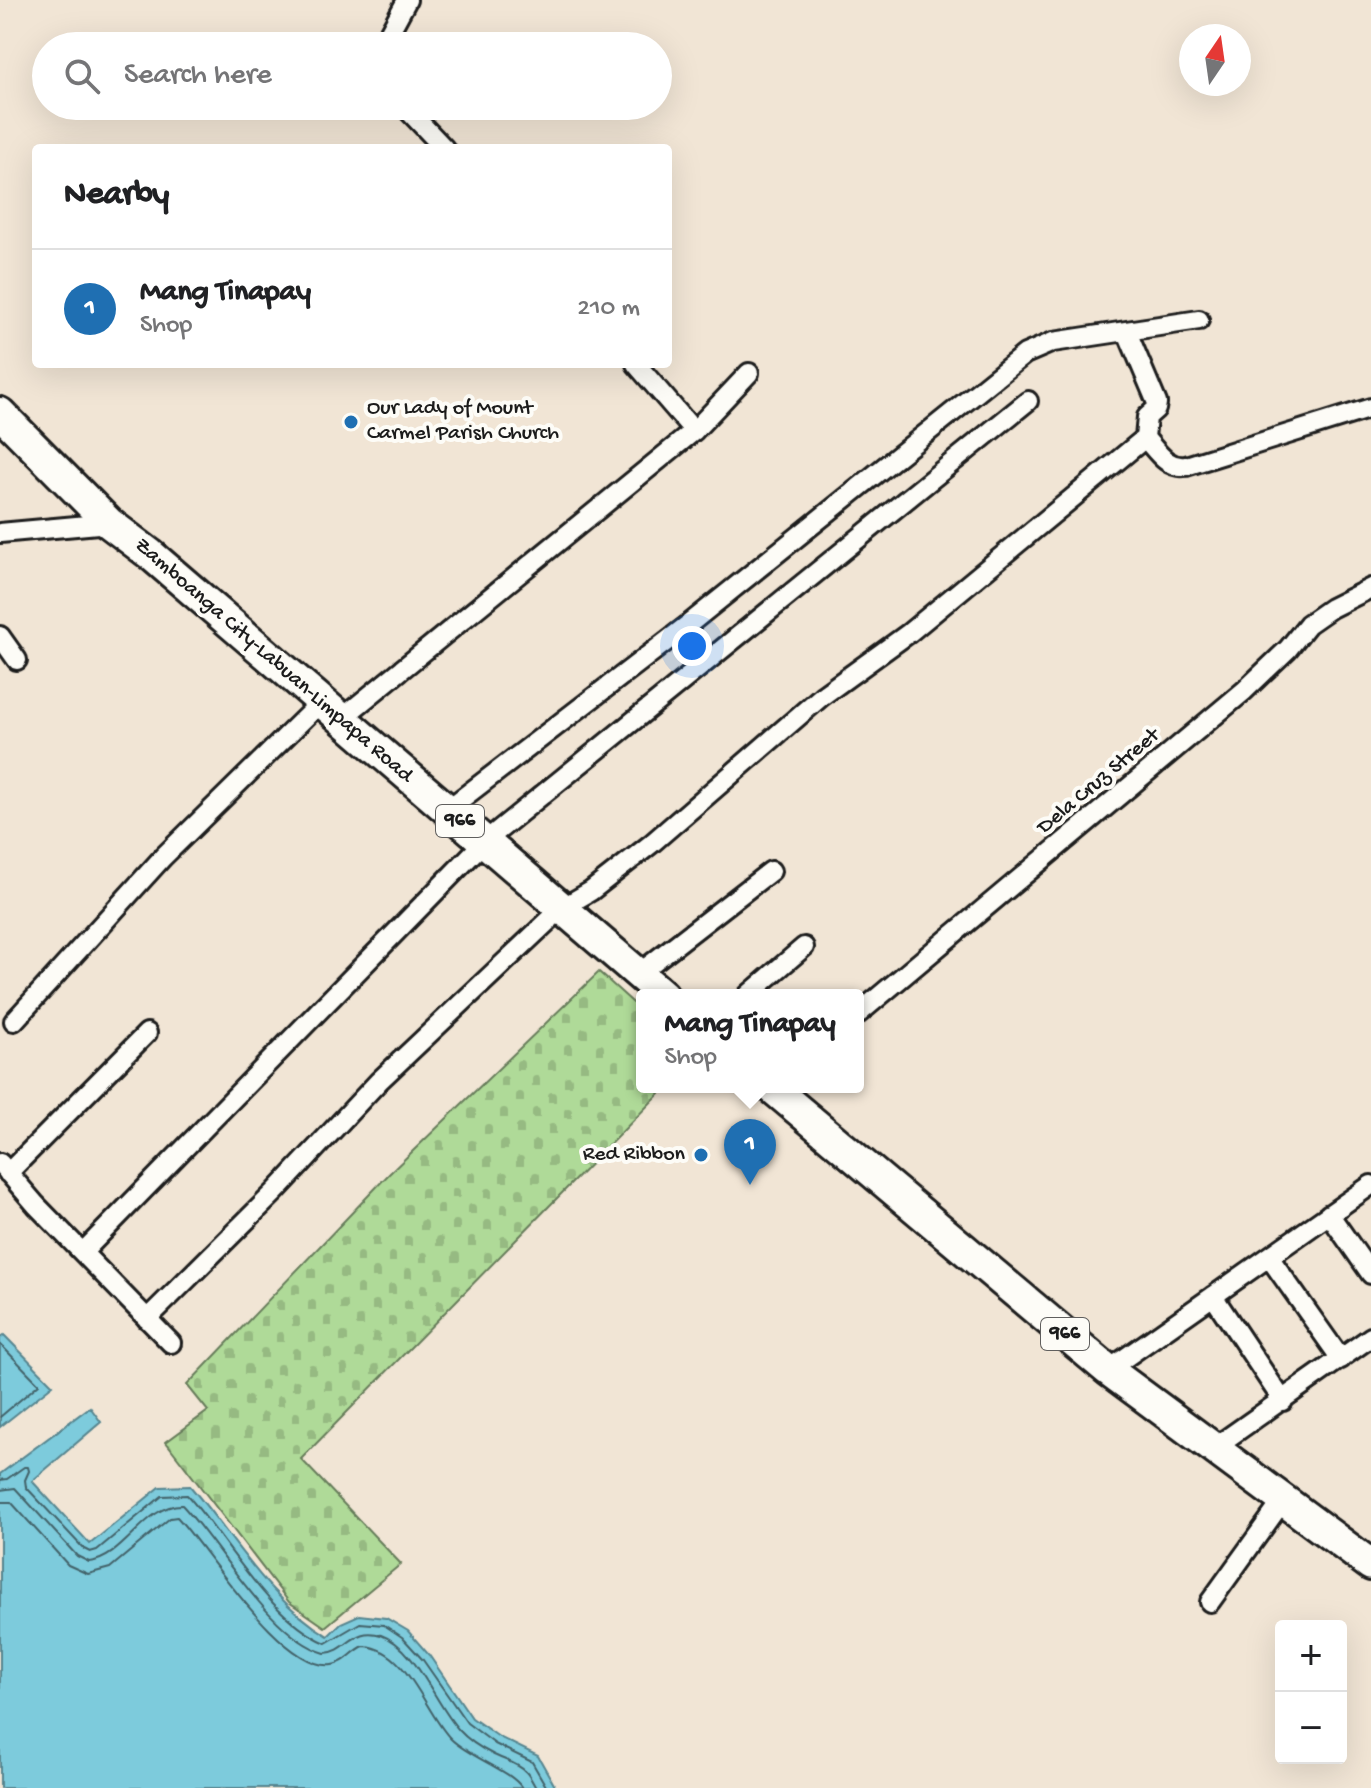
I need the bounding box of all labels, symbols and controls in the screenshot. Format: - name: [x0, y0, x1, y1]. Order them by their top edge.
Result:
- north arrow: [1179, 24, 1251, 96]
- search box: [32, 32, 672, 120]
- icon: search: [60, 54, 104, 98]
- text: Search here: [124, 59, 272, 94]
- text: Nearby: [64, 176, 169, 216]
- text: Mang Tinapay: [140, 276, 311, 311]
- text: 1: [85, 294, 95, 325]
- text: 210 m: [577, 294, 640, 325]
- text: Shop: [140, 311, 192, 342]
- place label: Our Lady of Mount Carmel Parish Church: [367, 396, 559, 447]
- marker: Our Lady of Mount Carmel Parish Church: [342, 413, 360, 431]
- street label: Zamboanga City-Labuan-Limpapa Road: [128, 533, 419, 791]
- your location: [672, 626, 712, 666]
- street label: Dela Cruz Street: [1031, 722, 1167, 842]
- road number: 966: [436, 805, 484, 837]
- popup: [636, 989, 864, 1093]
- text: Mang Tinapay: [664, 1008, 836, 1043]
- text: Shop: [664, 1043, 717, 1074]
- pin: 1: [724, 1119, 776, 1185]
- place label: Red Ribbon: [583, 1142, 686, 1168]
- marker: Red Ribbon: [692, 1146, 710, 1164]
- road number: 966: [1041, 1318, 1089, 1350]
- map controls: [1275, 1620, 1347, 1764]
- button: +: [1275, 1620, 1347, 1692]
- button: −: [1275, 1692, 1347, 1764]

